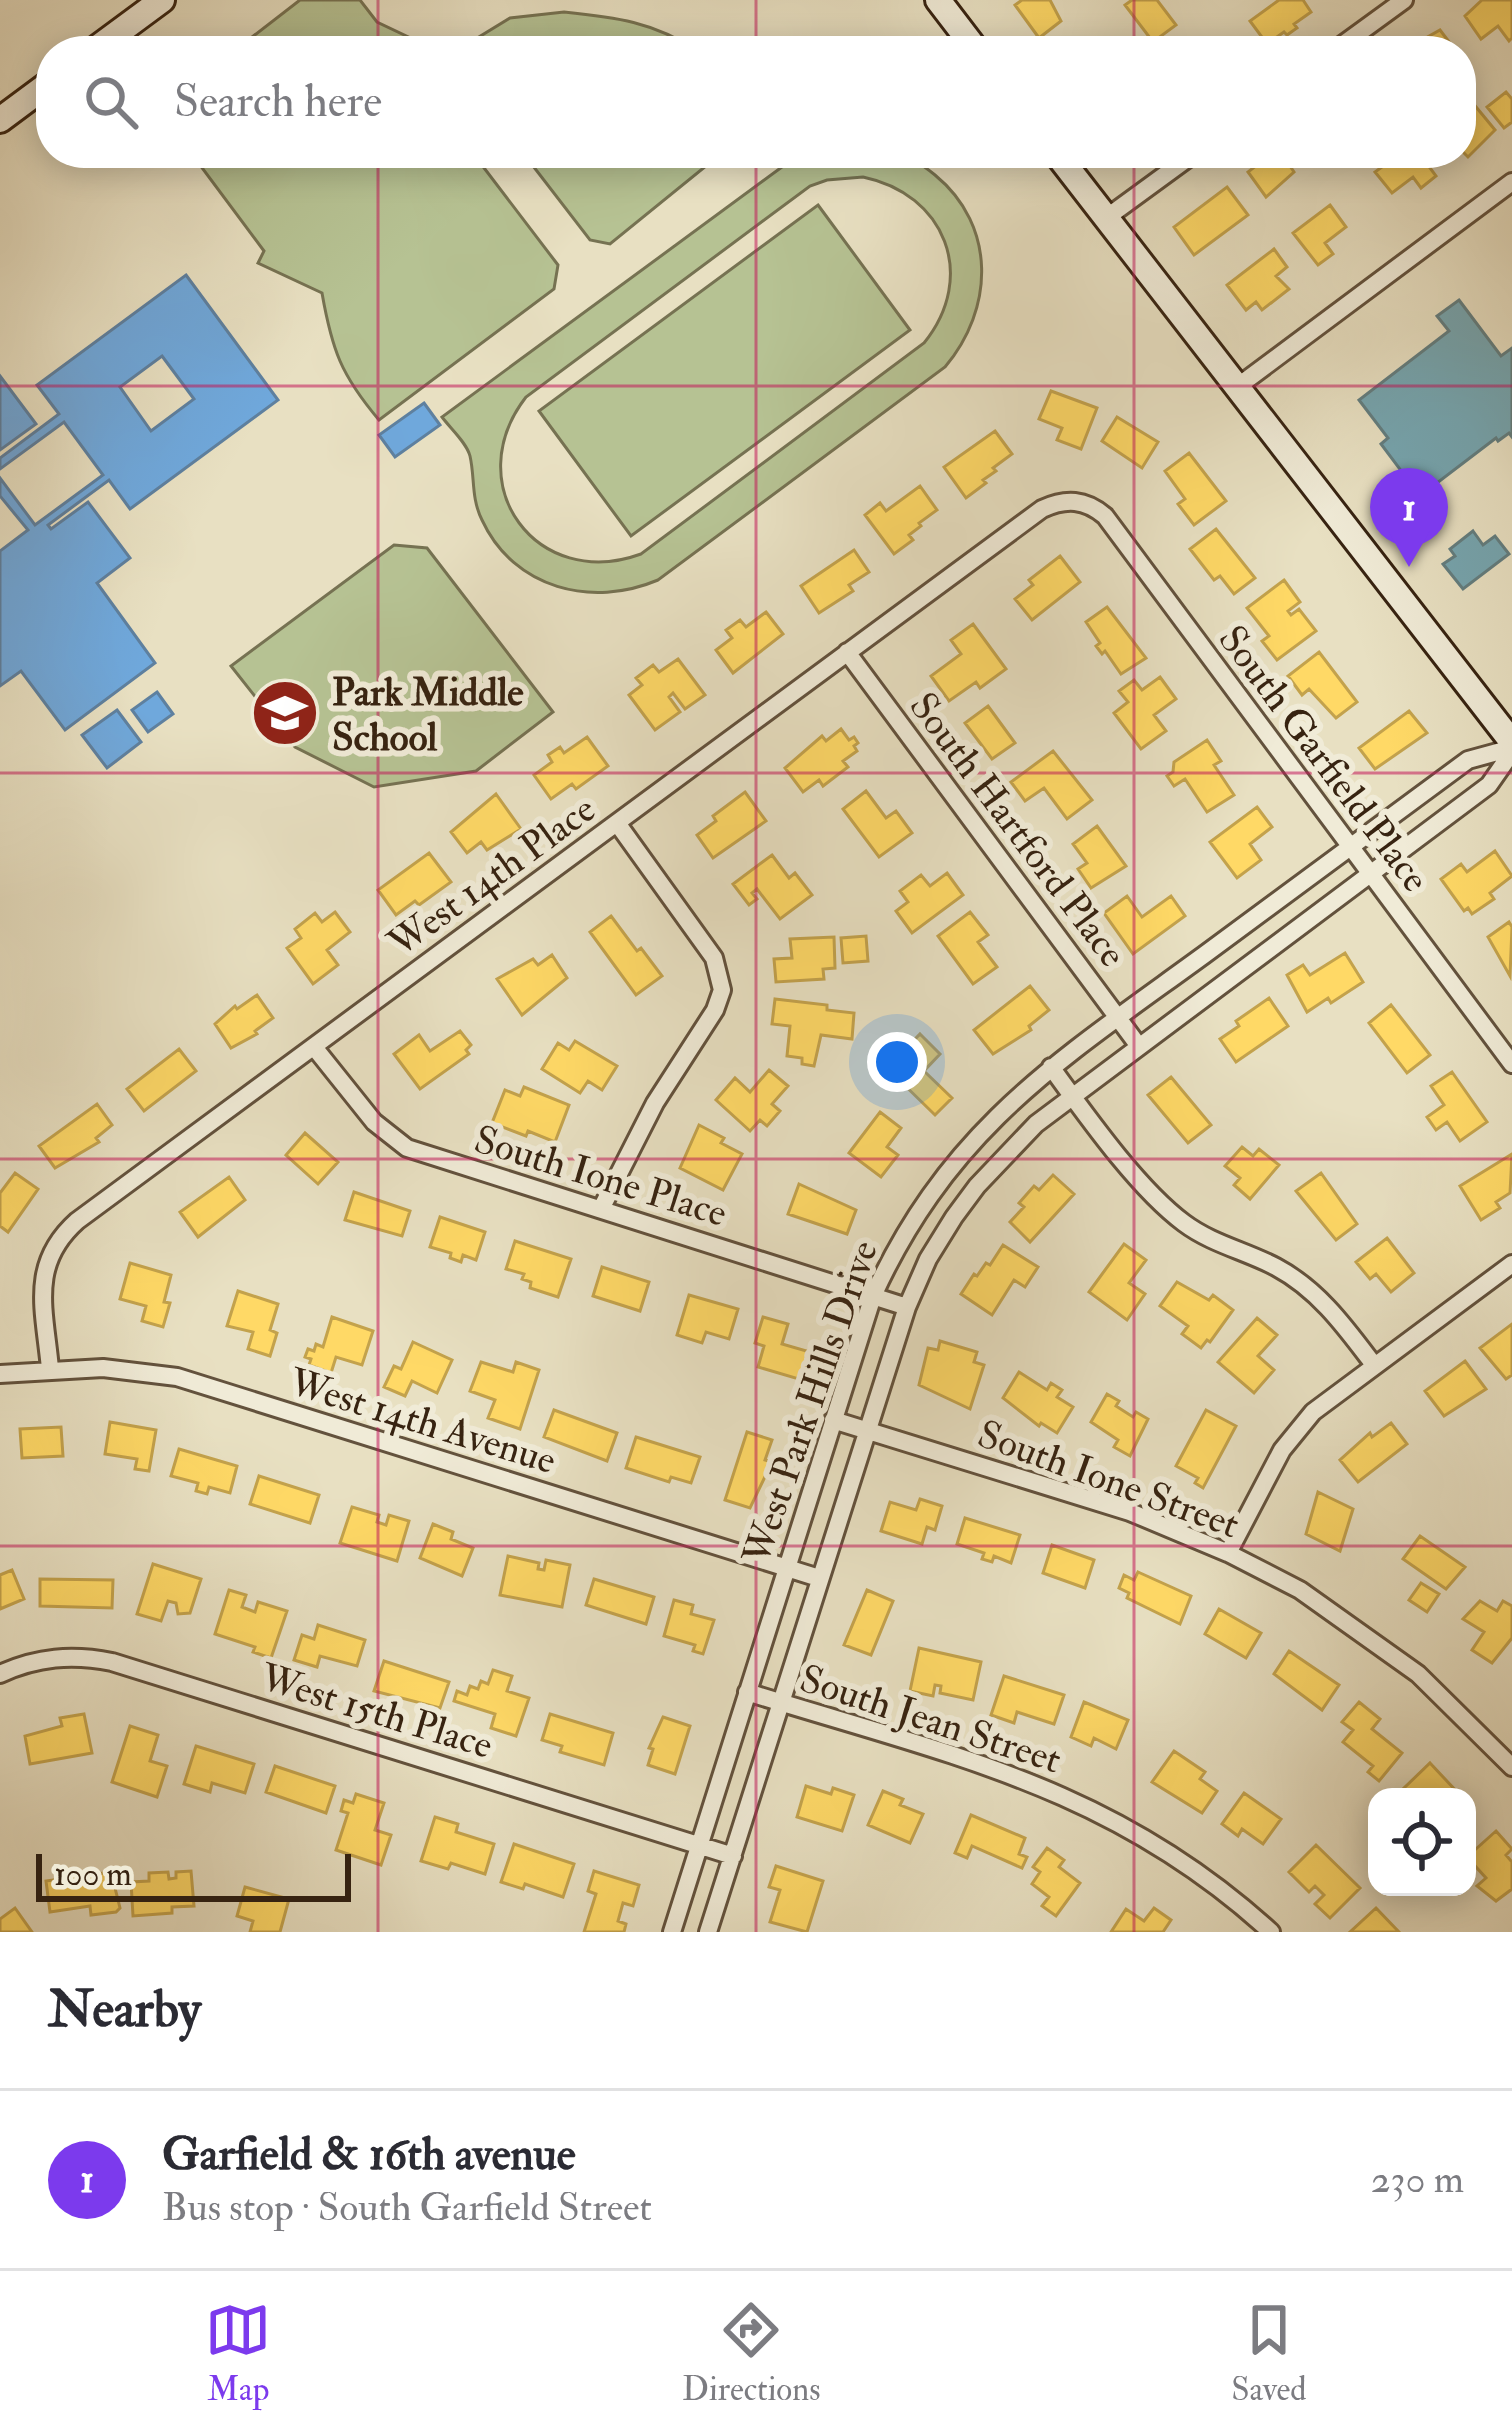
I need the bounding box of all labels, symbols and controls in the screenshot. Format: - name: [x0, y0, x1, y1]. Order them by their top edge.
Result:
- search box: [36, 36, 1476, 168]
- icon: search: [78, 69, 144, 135]
- text: Search here: [174, 74, 382, 130]
- pin: 1: [1370, 468, 1448, 567]
- street label: South Garfield Place: [1208, 616, 1440, 902]
- place label: Park Middle School: [332, 668, 524, 762]
- school or university icon: Park Middle School: [250, 678, 320, 748]
- street label: South Hartford Place: [899, 683, 1137, 977]
- street label: West 14th Place: [378, 785, 605, 968]
- your location: [867, 1032, 927, 1092]
- street label: South Ione Place: [468, 1115, 733, 1238]
- street label: West Park Hills Drive: [732, 1234, 889, 1572]
- street label: West 14th Avenue: [283, 1357, 562, 1485]
- street label: South Ione Street: [971, 1409, 1246, 1549]
- street label: West 15th Place: [254, 1653, 498, 1770]
- street label: South Jean Street: [794, 1654, 1067, 1785]
- map controls: [1368, 1788, 1476, 1896]
- button: locate: [1368, 1788, 1476, 1896]
- scale bar: [36, 1848, 351, 1901]
- text: 100 m: [54, 1854, 132, 1895]
- text: Nearby: [48, 1978, 201, 2042]
- text: Garfield & 16th avenue: [162, 2127, 576, 2183]
- text: 1: [80, 2155, 94, 2204]
- text: 230 m: [1371, 2155, 1464, 2204]
- text: Bus stop · South Garfield Street: [162, 2183, 652, 2232]
- tab: Map: [205, 2297, 271, 2410]
- tab: Directions: [682, 2297, 821, 2410]
- tab: Saved: [1231, 2297, 1307, 2410]

